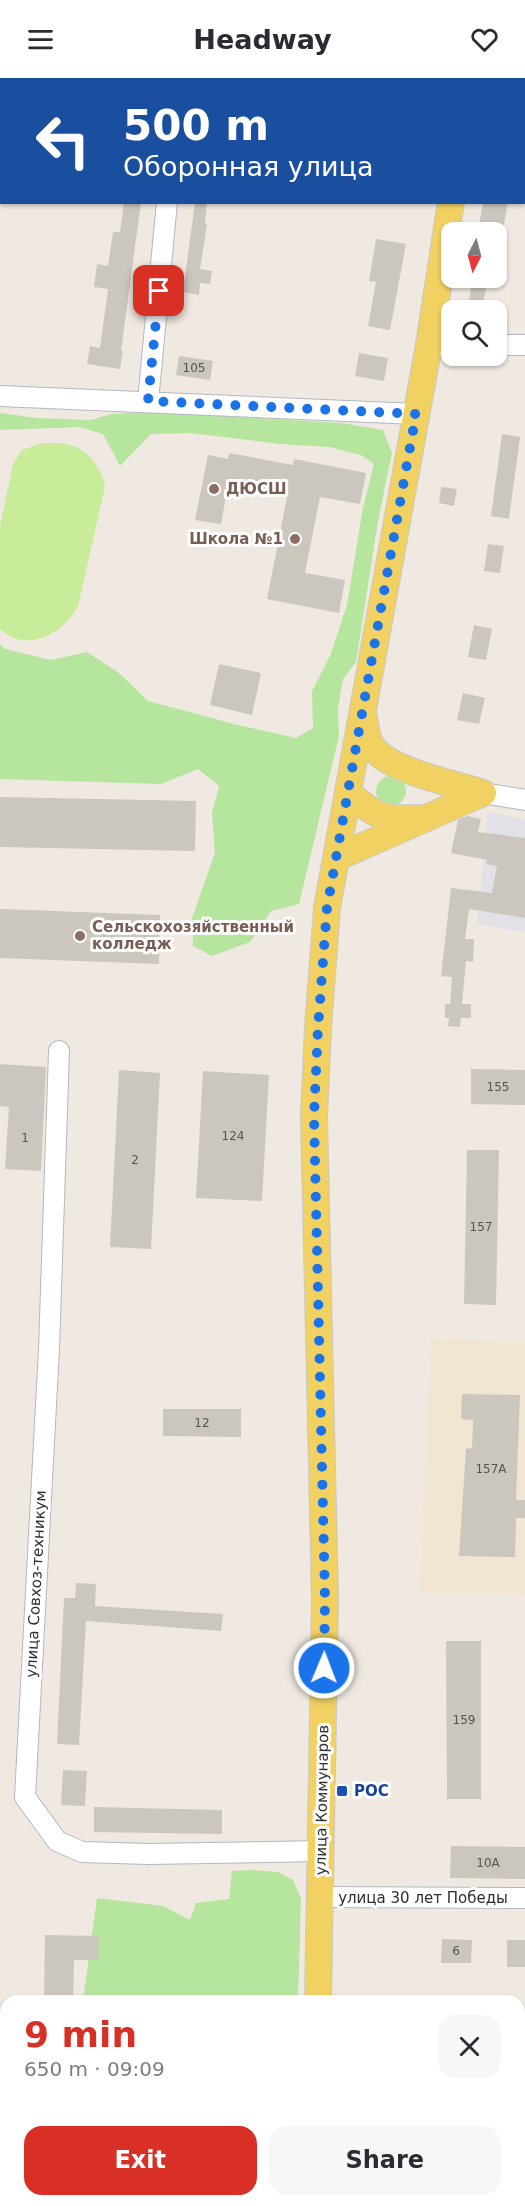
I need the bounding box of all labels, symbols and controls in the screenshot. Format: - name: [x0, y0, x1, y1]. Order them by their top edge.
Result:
- icon: menu: [24, 23, 57, 56]
- icon: heart: [468, 23, 501, 56]
- text: Headway: [193, 24, 332, 55]
- text: 500 m: [123, 101, 269, 150]
- icon: left: [24, 102, 102, 180]
- text: Оборонная улица: [123, 151, 373, 182]
- north arrow: [441, 222, 507, 288]
- map controls: [441, 222, 507, 366]
- pin: [133, 265, 184, 316]
- icon: arrive: [142, 274, 175, 307]
- button: search: [441, 300, 507, 366]
- house number: 105: [183, 361, 205, 375]
- place label: ДЮСШ: [226, 480, 287, 498]
- marker: ДЮСШ: [207, 482, 221, 496]
- place label: Школа №1: [189, 530, 283, 548]
- marker: Школа №1: [288, 532, 302, 546]
- place label: Сельскохозяйственный колледж: [92, 918, 294, 953]
- marker: Сельскохозяйственный колледж: [73, 929, 87, 943]
- house number: 155: [487, 1080, 509, 1094]
- house number: 124: [222, 1129, 244, 1143]
- house number: 1: [21, 1131, 29, 1145]
- house number: 2: [131, 1153, 139, 1167]
- house number: 157: [470, 1220, 492, 1234]
- house number: 12: [194, 1416, 210, 1430]
- house number: 157А: [475, 1462, 507, 1476]
- street label: улица Совхоз-техникум: [22, 1490, 50, 1678]
- position arrow: [292, 1636, 356, 1700]
- house number: 159: [453, 1713, 475, 1727]
- street label: улица Коммунаров: [312, 1725, 332, 1875]
- place label: РОС: [354, 1782, 389, 1800]
- marker: РОС: [335, 1784, 349, 1798]
- house number: 10А: [476, 1856, 501, 1870]
- street label: улица 30 лет Победы: [338, 1889, 508, 1907]
- house number: 6: [452, 1944, 460, 1958]
- text: 9 min: [24, 2014, 137, 2055]
- button: close: [438, 2015, 501, 2078]
- text: 650 m · 09:09: [24, 2057, 165, 2081]
- button: Exit: [24, 2126, 257, 2195]
- button: Share: [269, 2126, 501, 2195]

